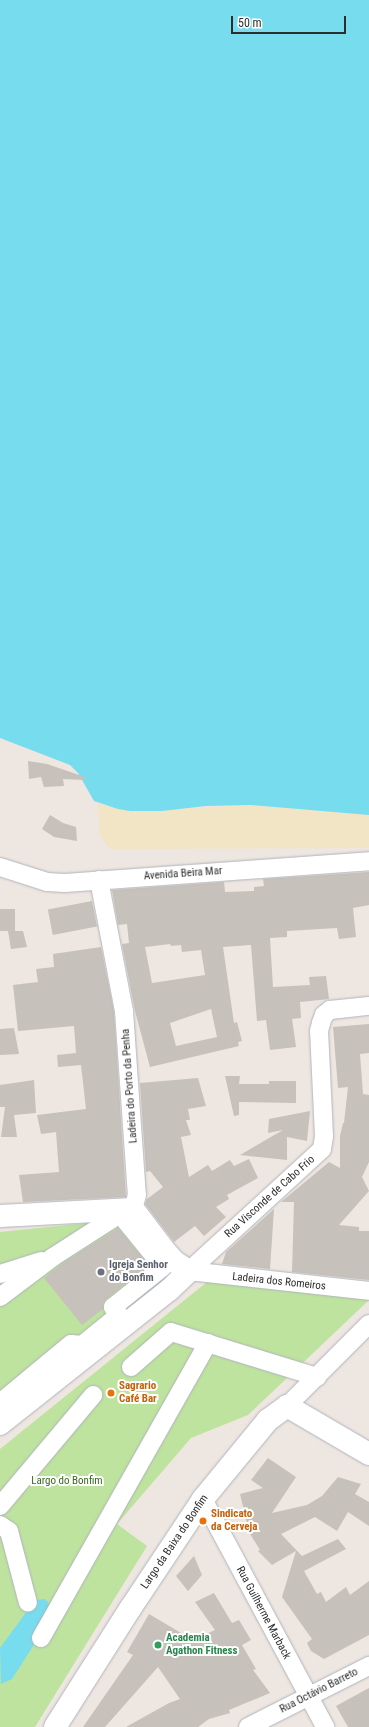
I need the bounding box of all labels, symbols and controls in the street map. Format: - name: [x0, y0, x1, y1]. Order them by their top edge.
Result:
- scale bar: [233, 8, 348, 34]
- text: 50 m: [238, 16, 262, 30]
- street label: Avenida Beira Mar: [143, 865, 223, 883]
- street label: Ladeira do Porto da Penha: [119, 1028, 141, 1144]
- street label: Rua Visconde de Cabo Frio: [222, 1153, 318, 1241]
- place label: Igreja Senhor do Bonfim: [109, 1259, 168, 1285]
- marker: Igreja Senhor do Bonfim: [96, 1267, 106, 1277]
- street label: Ladeira dos Romeiros: [231, 1271, 327, 1293]
- place label: Sagrario Café Bar: [119, 1380, 157, 1406]
- marker: Sagrario Café Bar: [106, 1388, 116, 1398]
- park label: Largo do Bonfim: [31, 1474, 103, 1488]
- street label: Largo da Baixa do Bonfim: [139, 1492, 211, 1592]
- place label: Sindicato da Cerveja: [211, 1508, 257, 1534]
- marker: Sindicato da Cerveja: [198, 1516, 208, 1526]
- street label: Rua Guilherme Marback: [233, 1564, 293, 1662]
- place label: Academia Agathon Fitness: [166, 1632, 238, 1658]
- marker: Academia Agathon Fitness: [153, 1640, 163, 1650]
- street label: Rua Octávio Barreto: [278, 1666, 360, 1716]

